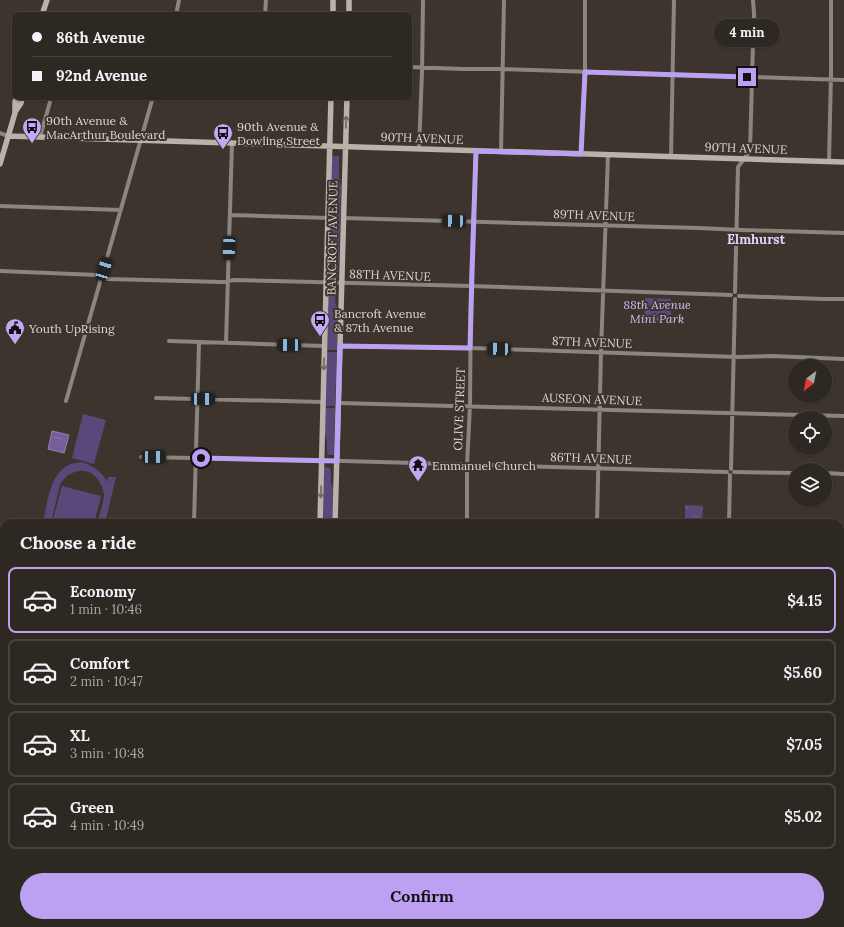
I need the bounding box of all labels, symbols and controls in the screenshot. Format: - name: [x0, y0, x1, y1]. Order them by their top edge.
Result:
- callout: 4 min: [714, 19, 780, 47]
- text: 4 min: [729, 24, 765, 41]
- text: 86th Avenue: [56, 28, 145, 47]
- text: 92nd Avenue: [56, 66, 147, 85]
- route end: [738, 68, 756, 86]
- place label: 90th Avenue & MacArthur Boulevard: [46, 113, 166, 142]
- bus stop icon: 90th Avenue & MacArthur Boulevard: [21, 116, 43, 144]
- one-way arrow: [342, 116, 350, 129]
- place label: 90th Avenue & Dowling Street: [237, 119, 321, 148]
- bus stop icon: 90th Avenue & Dowling Street: [212, 122, 234, 150]
- street label: 90TH AVENUE: [380, 129, 464, 147]
- street label: 90TH AVENUE: [704, 139, 788, 157]
- street label: BANCROFT AVENUE: [324, 181, 340, 295]
- street label: 89TH AVENUE: [553, 206, 635, 224]
- car: [442, 215, 466, 227]
- district label: Elmhurst: [727, 231, 786, 248]
- car: [223, 236, 235, 260]
- car: [95, 256, 113, 282]
- street label: 88TH AVENUE: [349, 266, 431, 284]
- park label: 88th Avenue Mini Park: [623, 297, 691, 326]
- place label: Bancroft Avenue & 87th Avenue: [334, 306, 427, 335]
- bus stop icon: Bancroft Avenue & 87th Avenue: [309, 309, 331, 337]
- public building icon: Youth UpRising: [4, 317, 26, 345]
- place label: Youth UpRising: [28, 321, 115, 336]
- street label: 87TH AVENUE: [552, 333, 632, 351]
- car: [277, 339, 301, 351]
- car: [487, 343, 511, 355]
- one-way arrow: [320, 357, 328, 370]
- north arrow: [788, 359, 832, 403]
- map controls: [788, 359, 832, 507]
- street label: OLIVE STREET: [450, 367, 468, 451]
- street label: AUSEON AVENUE: [541, 390, 642, 408]
- car: [191, 393, 215, 405]
- button: locate: [788, 411, 832, 455]
- route start: [192, 449, 210, 467]
- street label: 86TH AVENUE: [550, 449, 632, 467]
- car: [142, 451, 166, 463]
- temple icon: Emmanuel Church: [407, 454, 429, 482]
- place label: Emmanuel Church: [432, 458, 536, 473]
- button: layers: [788, 463, 832, 507]
- one-way arrow: [317, 485, 324, 498]
- text: Choose a ride: [20, 531, 136, 554]
- icon: car: [22, 582, 58, 618]
- text: Economy: [70, 582, 135, 601]
- text: $4.15: [787, 591, 822, 610]
- text: 1 min · 10:46: [70, 601, 142, 618]
- icon: car: [22, 654, 58, 690]
- text: Comfort: [70, 654, 130, 673]
- text: $5.60: [783, 663, 822, 682]
- text: 2 min · 10:47: [70, 673, 143, 690]
- icon: car: [22, 726, 58, 762]
- text: XL: [70, 726, 90, 745]
- text: $7.05: [786, 735, 822, 754]
- text: 3 min · 10:48: [70, 745, 144, 762]
- icon: car: [22, 798, 58, 834]
- text: Green: [70, 798, 114, 817]
- text: $5.02: [784, 807, 822, 826]
- text: 4 min · 10:49: [70, 817, 144, 834]
- button: Confirm: [20, 873, 824, 919]

